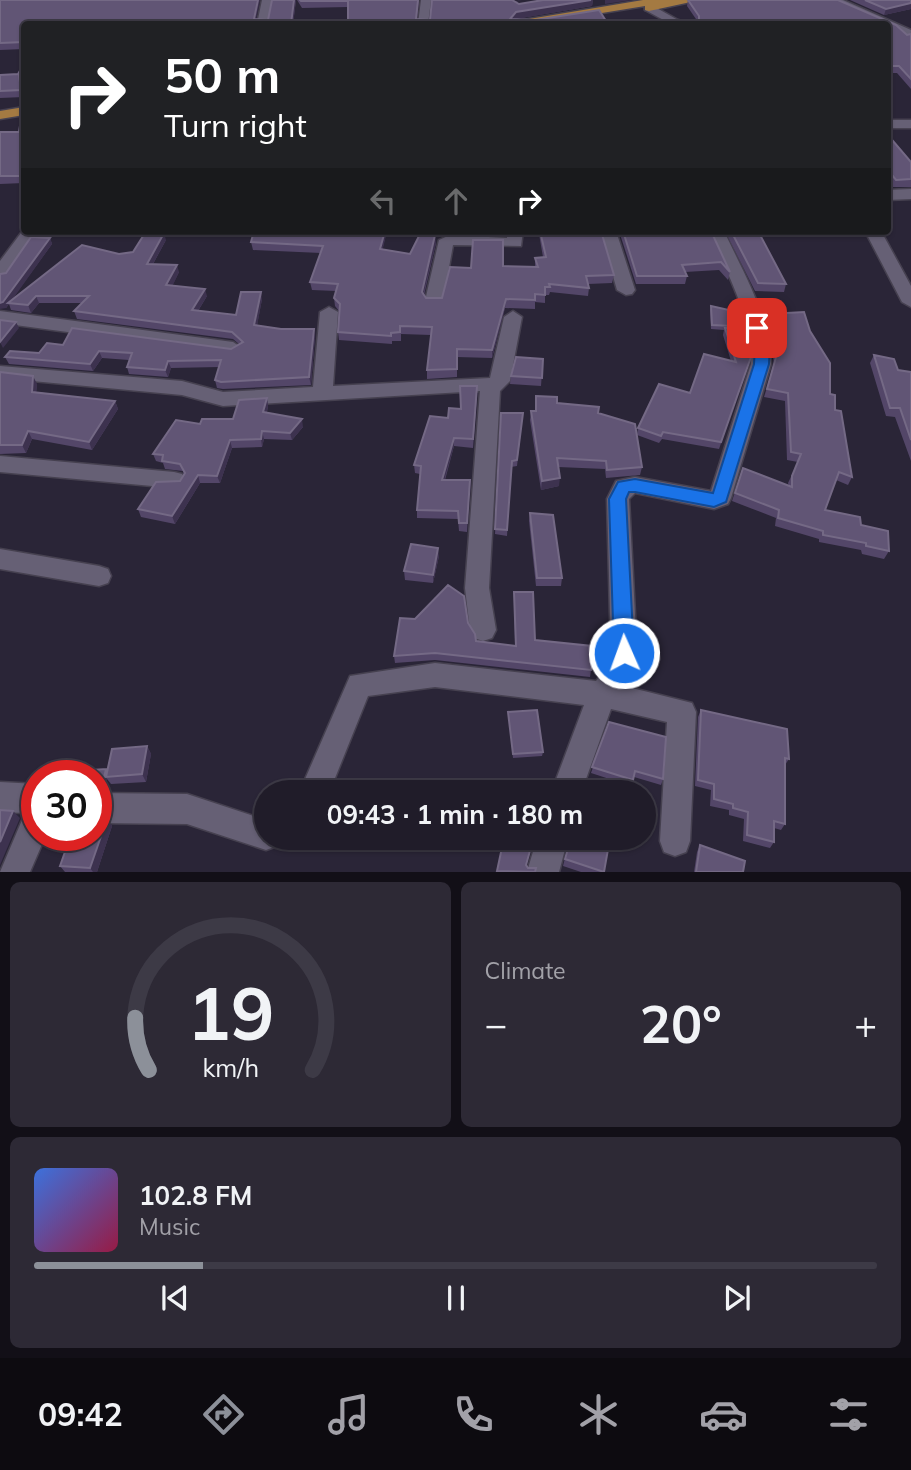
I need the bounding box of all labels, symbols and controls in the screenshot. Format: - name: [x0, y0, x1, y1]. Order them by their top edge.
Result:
- text: 50 m: [164, 44, 280, 105]
- icon: right: [49, 49, 140, 140]
- text: Turn right: [164, 105, 307, 145]
- icon: left: [364, 182, 402, 220]
- icon: ahead: [437, 182, 475, 220]
- icon: right: [510, 182, 548, 220]
- pin: [727, 298, 787, 358]
- icon: arrive: [738, 309, 776, 347]
- position arrow: [587, 616, 661, 690]
- speed limit sign: 30: [21, 760, 112, 851]
- text: 09:43 · 1 min · 180 m: [327, 798, 583, 831]
- text: Climate: [485, 956, 566, 985]
- text: 19: [187, 968, 274, 1059]
- text: 20°: [640, 991, 722, 1056]
- text: −: [485, 1000, 507, 1048]
- text: +: [854, 1000, 877, 1048]
- text: km/h: [202, 1052, 259, 1083]
- text: 102.8 FM: [139, 1179, 252, 1212]
- text: Music: [139, 1212, 200, 1241]
- icon: previous: [156, 1279, 194, 1317]
- icon: pause: [437, 1279, 475, 1317]
- icon: next: [718, 1279, 756, 1317]
- icon: directions: [199, 1390, 248, 1439]
- icon: music: [324, 1390, 373, 1439]
- icon: phone: [449, 1390, 498, 1439]
- icon: climate: [574, 1390, 623, 1439]
- icon: car: [699, 1390, 748, 1439]
- icon: filters: [824, 1390, 873, 1439]
- text: 09:42: [38, 1394, 123, 1434]

